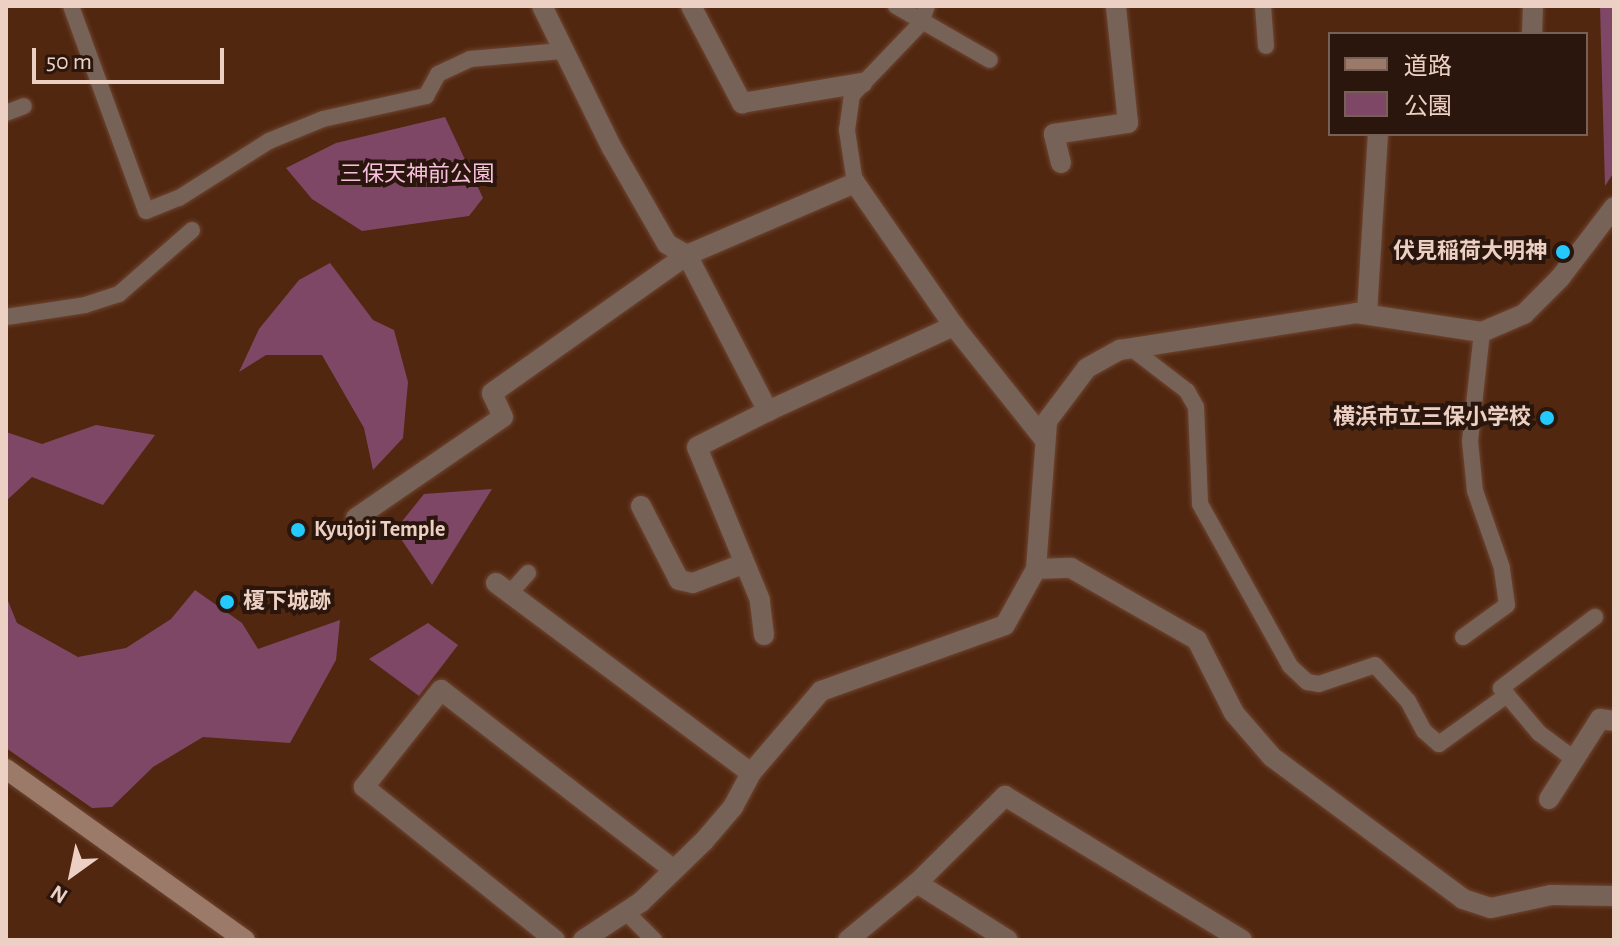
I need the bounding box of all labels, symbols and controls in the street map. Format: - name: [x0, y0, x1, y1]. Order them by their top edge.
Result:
- scale bar: [36, 32, 228, 82]
- legend: [1328, 32, 1588, 136]
- text: 50 m: [46, 50, 92, 74]
- text: 道路: [1404, 55, 1452, 79]
- text: 公園: [1404, 95, 1452, 119]
- park label: 三保天神前公園: [340, 162, 494, 188]
- place label: 伏見稲荷大明神: [1393, 239, 1547, 265]
- marker: 伏見稲荷大明神: [1554, 243, 1572, 261]
- place label: 横浜市立三保小学校: [1333, 405, 1531, 431]
- marker: 横浜市立三保小学校: [1538, 409, 1556, 427]
- place label: Kyujoji Temple: [314, 517, 445, 543]
- marker: Kyujoji Temple: [289, 521, 307, 539]
- place label: 榎下城跡: [243, 589, 331, 615]
- marker: 榎下城跡: [218, 593, 236, 611]
- north arrow: [32, 834, 112, 914]
- text: N: [47, 881, 71, 908]

